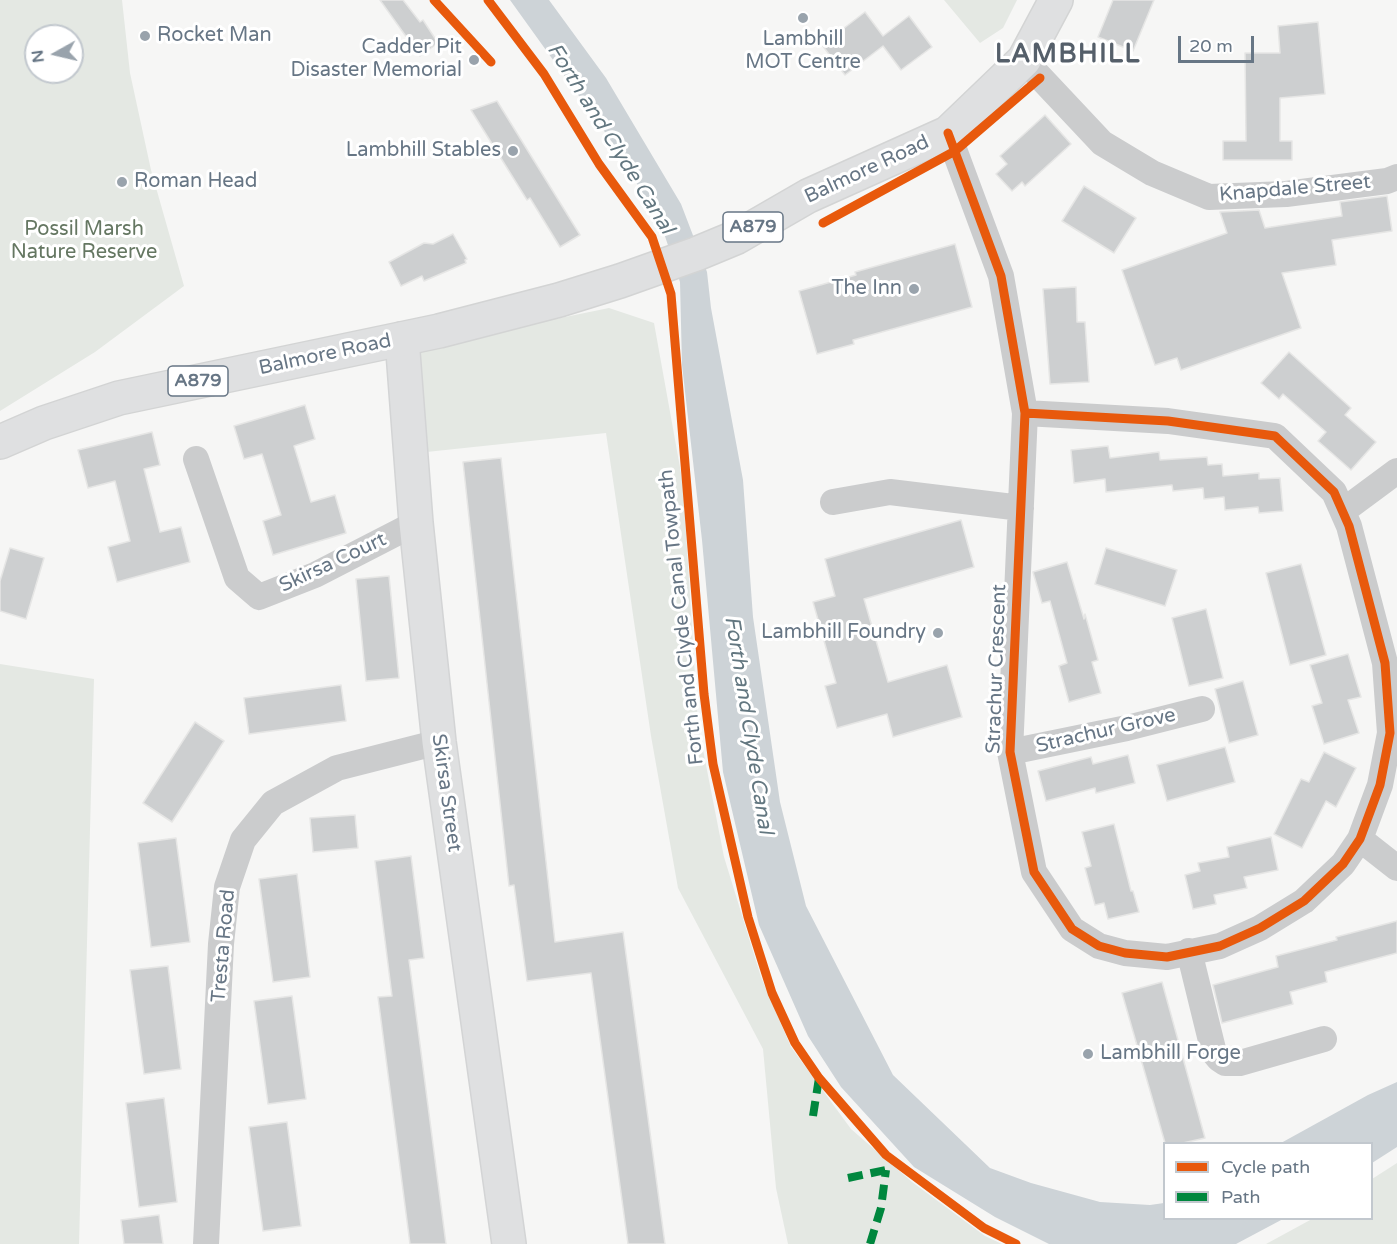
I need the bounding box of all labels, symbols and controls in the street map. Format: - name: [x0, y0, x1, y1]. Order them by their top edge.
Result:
- marker: Lambhill MOT Centre: [796, 11, 810, 25]
- north arrow: [24, 24, 84, 84]
- place label: Rocket Man: [157, 24, 272, 48]
- scale bar: [1181, 24, 1258, 62]
- place label: Lambhill MOT Centre: [745, 28, 861, 75]
- marker: Rocket Man: [138, 29, 152, 43]
- text: 20 m: [1189, 35, 1233, 57]
- place label: Cadder Pit Disaster Memorial: [290, 36, 462, 83]
- water label: Forth and Clyde Canal: [541, 39, 679, 239]
- district label: LAMBHILL: [995, 39, 1141, 71]
- text: N: [27, 48, 49, 64]
- marker: Cadder Pit Disaster Memorial: [467, 53, 481, 67]
- street label: Balmore Road: [801, 131, 933, 209]
- place label: Lambhill Stables: [346, 139, 501, 163]
- marker: Lambhill Stables: [506, 144, 520, 158]
- place label: Roman Head: [134, 170, 257, 194]
- street label: Knapdale Street: [1218, 170, 1372, 208]
- marker: Roman Head: [115, 175, 129, 189]
- road number: A879: [723, 212, 783, 242]
- park label: Possil Marsh Nature Reserve: [11, 218, 157, 265]
- place label: The Inn: [831, 277, 902, 301]
- marker: The Inn: [907, 282, 921, 296]
- street label: Balmore Road: [257, 329, 393, 381]
- road number: A879: [168, 366, 228, 396]
- street label: Forth and Clyde Canal Towpath: [655, 468, 709, 766]
- street label: Skirsa Court: [276, 528, 390, 598]
- street label: Strachur Crescent: [982, 584, 1012, 754]
- water label: Forth and Clyde Canal: [718, 614, 778, 836]
- place label: Lambhill Foundry: [761, 621, 926, 645]
- marker: Lambhill Foundry: [931, 626, 945, 640]
- street label: Strachur Grove: [1034, 703, 1178, 759]
- street label: Skirsa Street: [426, 732, 466, 854]
- street label: Tresta Road: [207, 888, 241, 1004]
- place label: Lambhill Forge: [1100, 1042, 1241, 1066]
- marker: Lambhill Forge: [1081, 1047, 1095, 1061]
- legend: [1163, 1142, 1373, 1220]
- text: Cycle path: [1221, 1156, 1310, 1178]
- text: Path: [1221, 1186, 1260, 1208]

